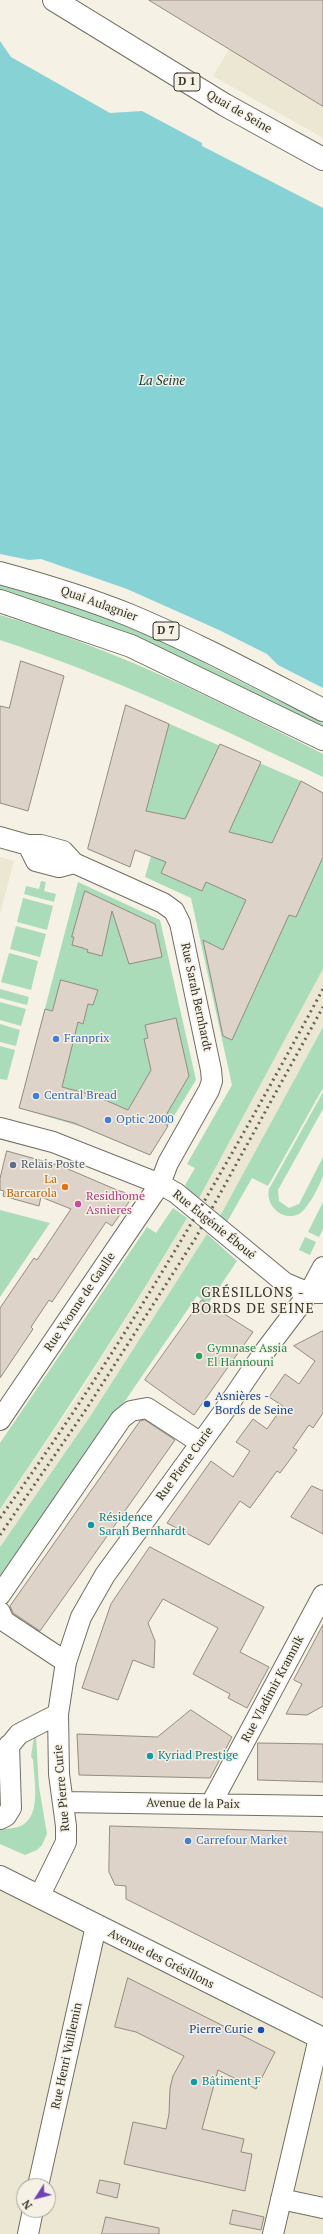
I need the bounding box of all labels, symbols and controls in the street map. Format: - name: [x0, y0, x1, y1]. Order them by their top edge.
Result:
- road number: D 1: [174, 73, 200, 91]
- street label: Quai de Seine: [204, 87, 274, 137]
- water label: La Seine: [139, 373, 185, 389]
- street label: Quai Aulagnier: [59, 583, 139, 625]
- road number: D 7: [153, 622, 179, 640]
- street label: Rue Sarah Bernhardt: [177, 941, 215, 1053]
- place label: Franprix: [64, 1032, 110, 1046]
- marker: Franprix: [51, 1034, 61, 1044]
- place label: Central Bread: [44, 1089, 117, 1103]
- marker: Central Bread: [31, 1091, 41, 1101]
- place label: Optic 2000: [116, 1113, 174, 1127]
- marker: Optic 2000: [103, 1115, 113, 1125]
- place label: Relais Poste: [21, 1158, 85, 1172]
- marker: Relais Poste: [8, 1160, 18, 1170]
- place label: La Barcarola: [6, 1173, 57, 1201]
- marker: La Barcarola: [60, 1182, 70, 1192]
- street label: Rue Eugénie Éboué: [170, 1187, 258, 1263]
- place label: Residhome Asnieres: [86, 1190, 145, 1218]
- marker: Residhome Asnieres: [73, 1199, 83, 1209]
- street label: Rue Yvonne de Gaulle: [42, 1250, 118, 1354]
- district label: GRÉSILLONS - BORDS DE SEINE: [191, 1285, 315, 1318]
- place label: Gymnase Assia El Hannouni: [207, 1342, 287, 1370]
- marker: Gymnase Assia El Hannouni: [194, 1351, 204, 1361]
- place label: Asnières - Bords de Seine: [215, 1390, 293, 1418]
- marker: Asnières - Bords de Seine: [202, 1399, 212, 1409]
- street label: Rue Pierre Curie: [154, 1424, 216, 1504]
- place label: Résidence Sarah Bernhardt: [99, 1511, 186, 1539]
- marker: Résidence Sarah Bernhardt: [86, 1520, 96, 1530]
- street label: Rue Vladimir Kramnik: [239, 1633, 307, 1745]
- street label: Rue Pierre Curie: [51, 1744, 73, 1832]
- place label: Kyriad Prestige: [158, 1749, 238, 1763]
- marker: Kyriad Prestige: [145, 1751, 155, 1761]
- street label: Avenue de la Paix: [146, 1796, 240, 1812]
- place label: Carrefour Market: [196, 1834, 288, 1848]
- marker: Carrefour Market: [183, 1836, 193, 1846]
- street label: Avenue des Grésillons: [106, 1926, 216, 1992]
- street label: Rue Henri Vuillemin: [49, 2001, 85, 2111]
- place label: Pierre Curie: [189, 2023, 253, 2037]
- marker: Pierre Curie: [256, 2025, 266, 2035]
- place label: Bâtiment F: [202, 2075, 261, 2089]
- marker: Bâtiment F: [189, 2077, 199, 2087]
- north arrow: [16, 2178, 56, 2218]
- text: N: [19, 2197, 35, 2212]

